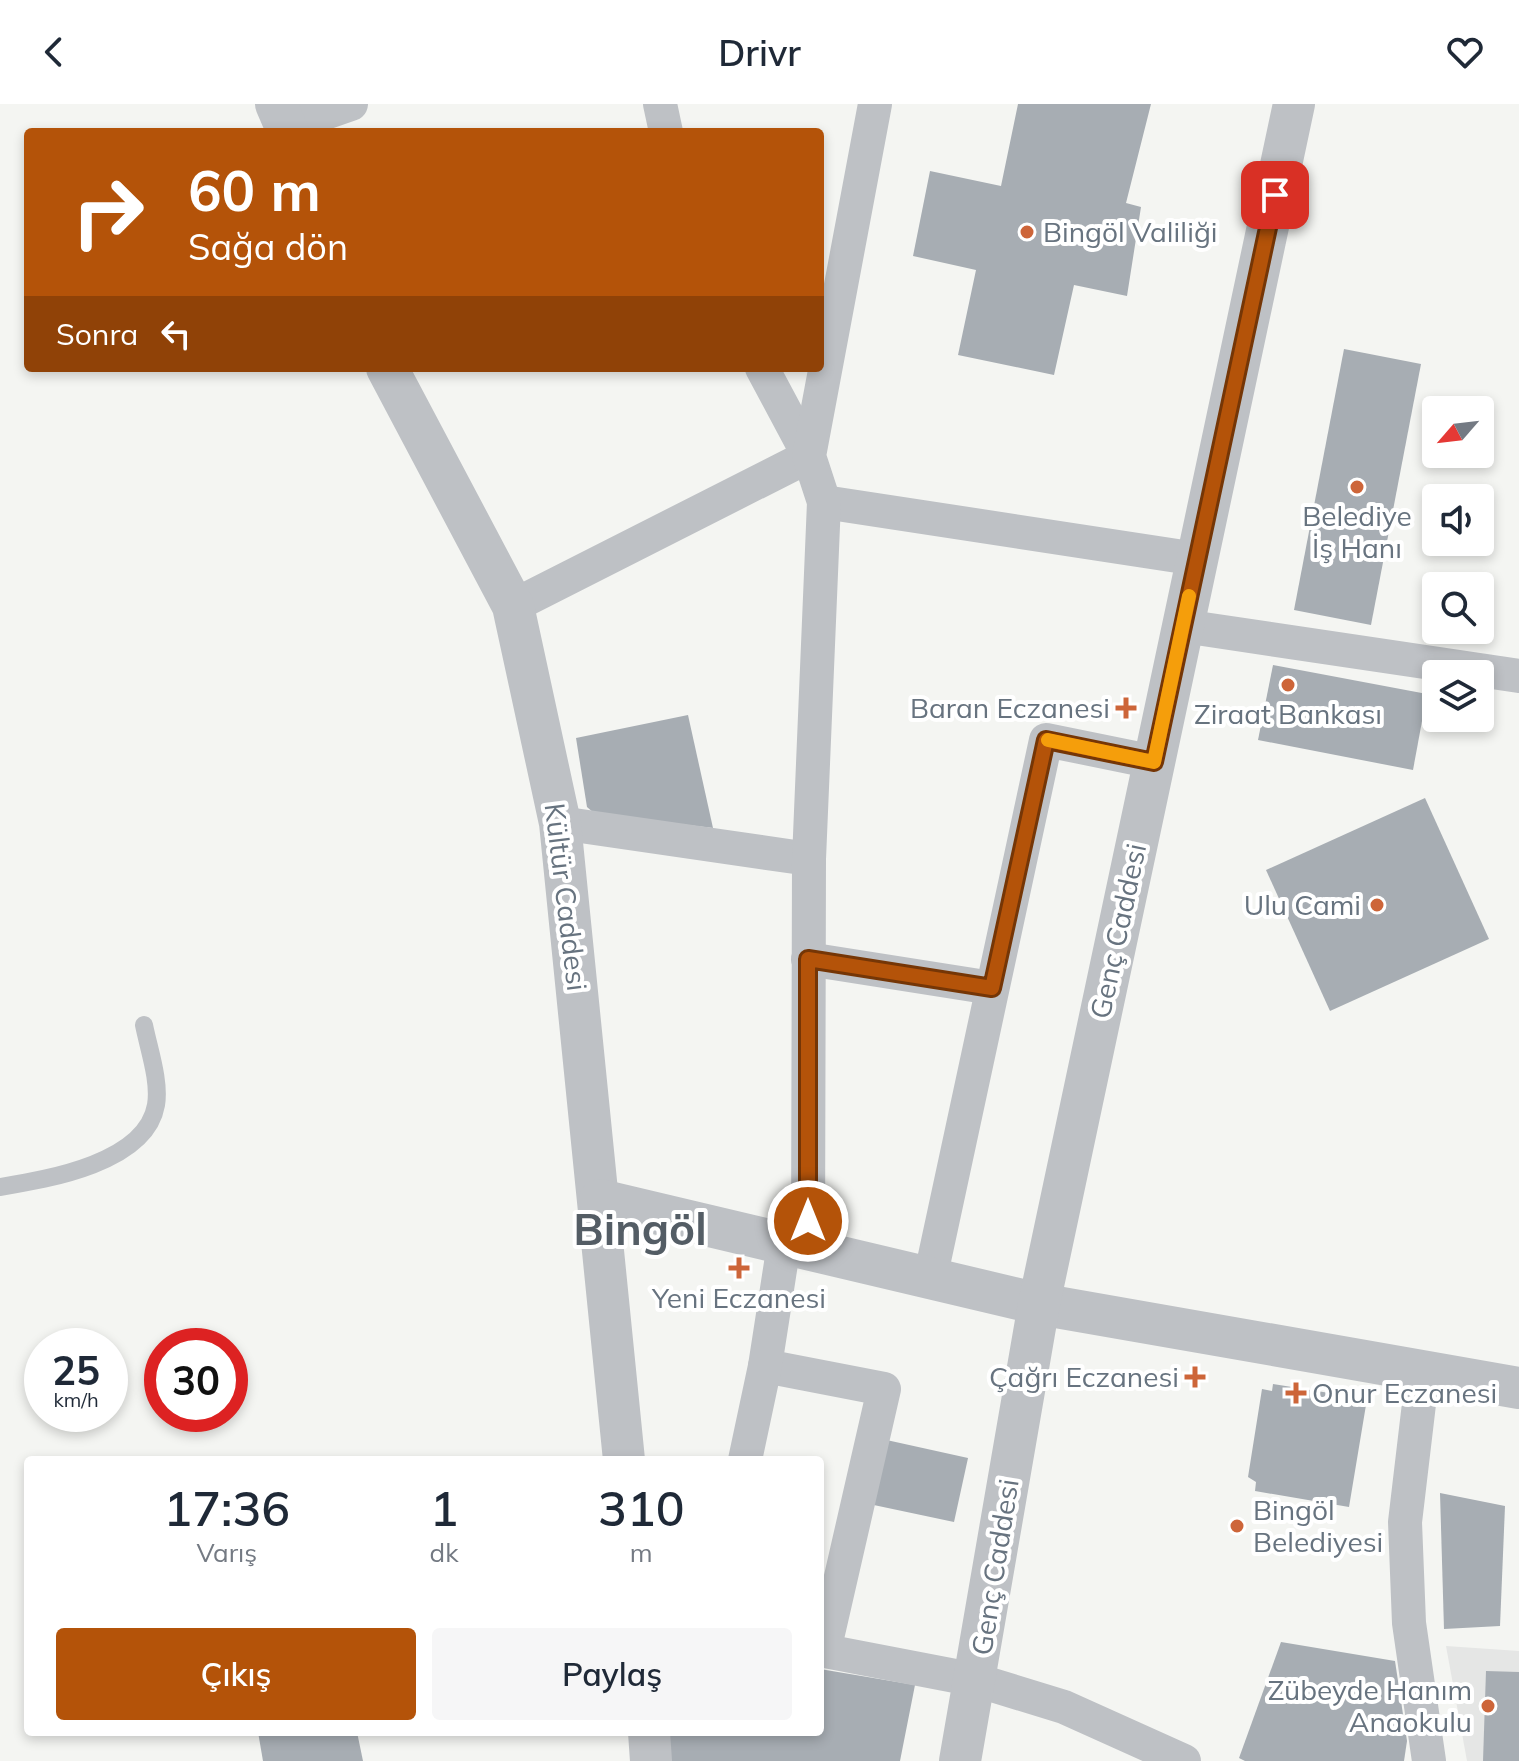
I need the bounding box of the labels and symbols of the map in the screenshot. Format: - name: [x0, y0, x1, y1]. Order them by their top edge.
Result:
- pin: [1241, 161, 1309, 229]
- place label: Bingöl Valiliği: [1043, 214, 1217, 249]
- marker: Bingöl Valiliği: [1018, 223, 1036, 241]
- north arrow: [1422, 396, 1494, 468]
- marker: Belediye İş Hanı: [1348, 478, 1366, 496]
- place label: Belediye İş Hanı: [1302, 498, 1412, 565]
- marker: Ziraat Bankası: [1279, 676, 1297, 694]
- place label: Baran Eczanesi: [910, 690, 1110, 725]
- place label: Ziraat Bankası: [1194, 696, 1382, 731]
- marker: Baran Eczanesi: [1117, 699, 1135, 717]
- street label: Kültür Caddesi: [538, 801, 595, 993]
- street label: Genç Caddesi: [1082, 840, 1153, 1022]
- place label: Ulu Cami: [1244, 887, 1361, 922]
- marker: Ulu Cami: [1368, 896, 1386, 914]
- position arrow: [766, 1179, 850, 1263]
- district label: Bingöl: [573, 1201, 707, 1256]
- marker: Yeni Eczanesi: [730, 1259, 748, 1277]
- place label: Yeni Eczanesi: [651, 1280, 826, 1315]
- speed limit sign: 30: [144, 1328, 248, 1432]
- place label: Çağrı Eczanesi: [989, 1359, 1179, 1394]
- marker: Çağrı Eczanesi: [1186, 1368, 1204, 1386]
- place label: Onur Eczanesi: [1312, 1375, 1497, 1410]
- marker: Onur Eczanesi: [1287, 1384, 1305, 1402]
- street label: Genç Caddesi: [963, 1476, 1026, 1658]
- place label: Bingöl Belediyesi: [1253, 1492, 1383, 1559]
- marker: Bingöl Belediyesi: [1228, 1517, 1246, 1535]
- place label: Zübeyde Hanım Anaokulu: [1268, 1672, 1472, 1739]
- marker: Zübeyde Hanım Anaokulu: [1479, 1697, 1497, 1715]

